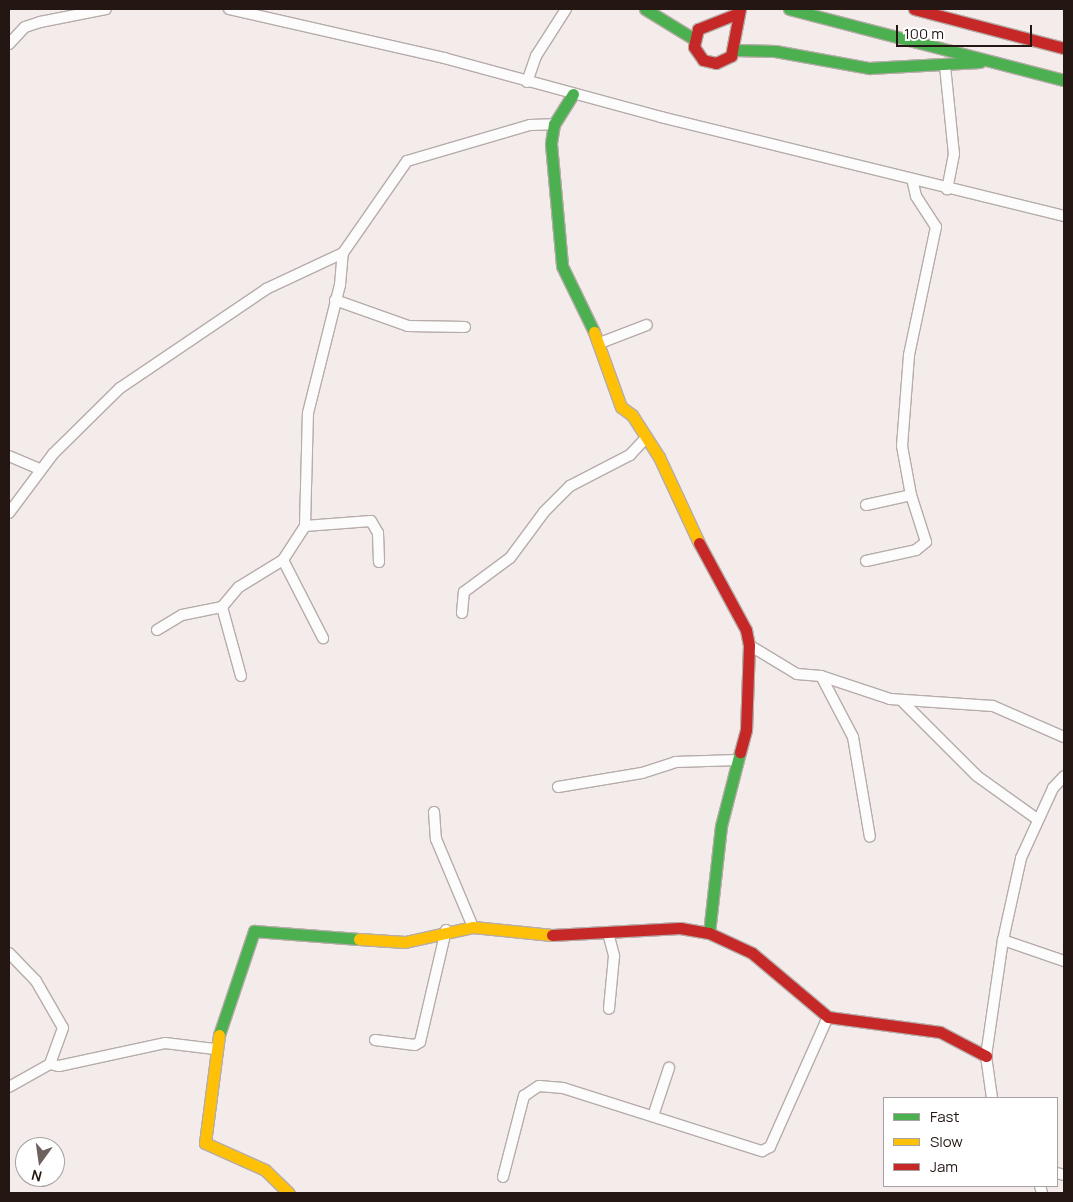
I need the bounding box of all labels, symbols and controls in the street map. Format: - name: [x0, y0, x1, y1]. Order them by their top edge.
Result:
- scale bar: [898, 15, 1034, 47]
- text: 100 m: [904, 23, 944, 44]
- legend: [883, 1097, 1058, 1187]
- text: Fast: [930, 1106, 959, 1127]
- text: Slow: [930, 1131, 963, 1152]
- north arrow: [15, 1137, 65, 1187]
- text: Jam: [930, 1156, 958, 1177]
- text: N: [29, 1166, 44, 1187]

